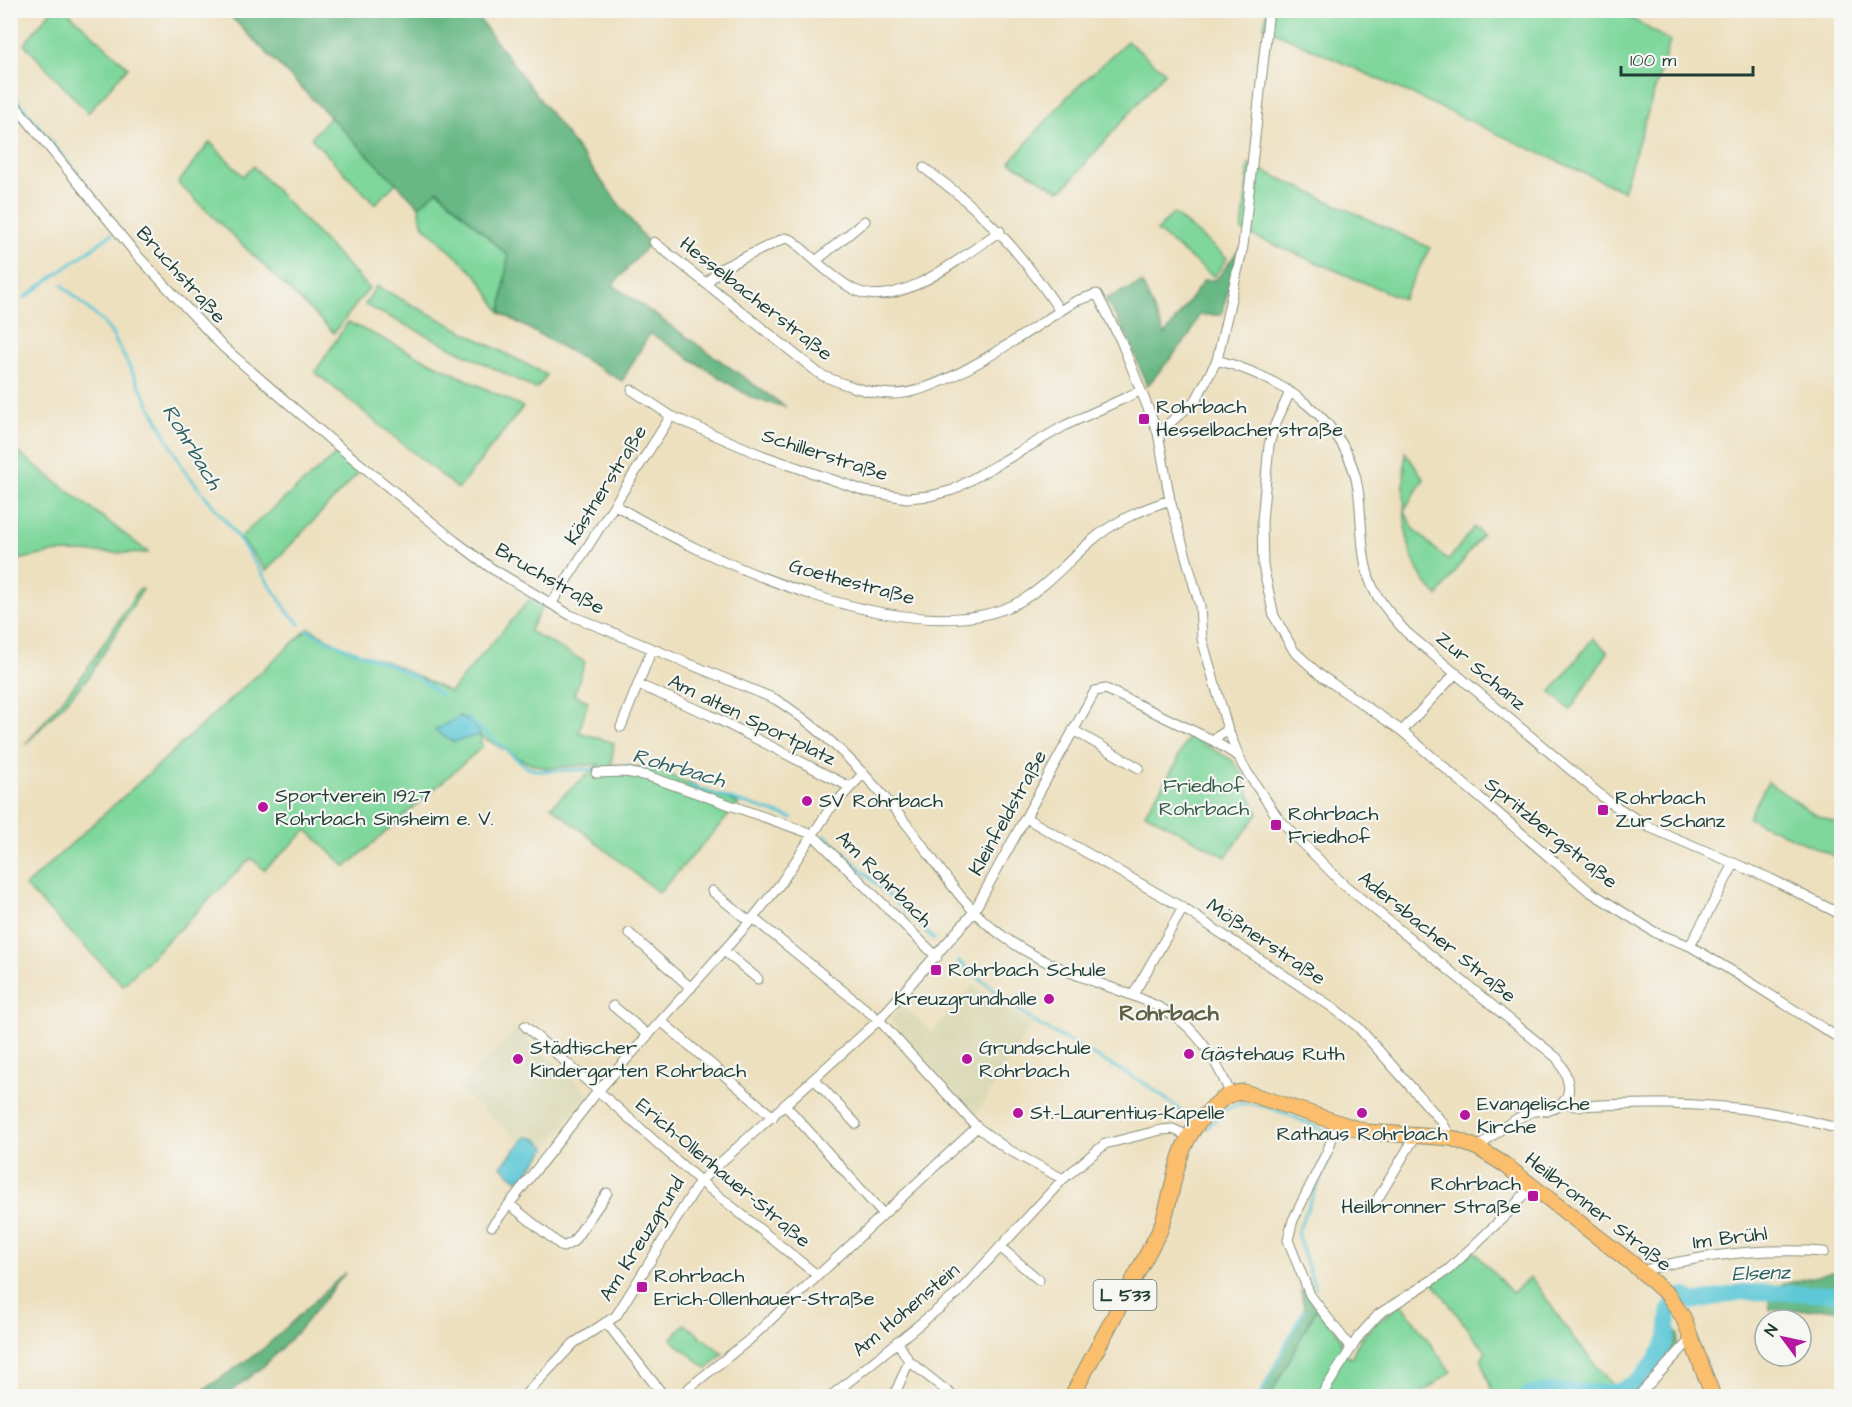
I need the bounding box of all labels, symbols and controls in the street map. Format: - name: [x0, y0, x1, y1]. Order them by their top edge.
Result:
- scale bar: [1621, 39, 1753, 77]
- text: 100 m: [1630, 48, 1676, 73]
- street label: Bruchstraße: [130, 220, 232, 330]
- street label: Hesselbacherstraße: [674, 230, 839, 368]
- place label: Rohrbach Hesselbacherstraße: [1156, 393, 1343, 444]
- water label: Rohrbach: [155, 399, 230, 497]
- marker: Rohrbach Hesselbacherstraße: [1137, 412, 1151, 426]
- street label: Kästnerstraße: [558, 419, 654, 550]
- street label: Schillerstraße: [758, 421, 892, 489]
- street label: Bruchstraße: [490, 536, 610, 622]
- street label: Goethestraße: [786, 552, 918, 612]
- street label: Zur Schanz: [1430, 625, 1532, 717]
- street label: Am alten Sportplatz: [663, 667, 841, 773]
- water label: Rohrbach: [629, 741, 730, 795]
- street label: Kleinfeldstraße: [962, 745, 1054, 881]
- street label: Spritzbergstraße: [1478, 771, 1624, 896]
- park label: Friedhof Rohrbach: [1159, 772, 1249, 823]
- place label: Sportverein 1927 Rohrbach Sinsheim e. V.: [275, 782, 494, 833]
- place label: Rohrbach Zur Schanz: [1615, 784, 1725, 835]
- place label: SV Rohrbach: [819, 787, 943, 815]
- marker: SV Rohrbach: [800, 794, 814, 808]
- marker: Sportverein 1927 Rohrbach Sinsheim e. V.: [256, 800, 270, 814]
- place label: Rohrbach Friedhof: [1288, 800, 1379, 851]
- marker: Rohrbach Zur Schanz: [1596, 803, 1610, 817]
- marker: Rohrbach Friedhof: [1269, 818, 1283, 832]
- street label: Am Rohrbach: [829, 824, 939, 934]
- street label: Adersbacher Straße: [1352, 864, 1522, 1010]
- street label: Mößnerstraße: [1201, 892, 1331, 992]
- place label: Rohrbach Schule: [948, 956, 1106, 984]
- marker: Rohrbach Schule: [929, 963, 943, 977]
- place label: Kreuzgrundhalle: [894, 985, 1037, 1014]
- marker: Kreuzgrundhalle: [1042, 992, 1056, 1006]
- district label: Rohrbach: [1119, 998, 1220, 1029]
- place label: Städtischer Kindergarten Rohrbach: [530, 1034, 746, 1086]
- place label: Grundschule Rohrbach: [979, 1034, 1091, 1085]
- place label: Gästehaus Ruth: [1201, 1040, 1345, 1068]
- marker: Gästehaus Ruth: [1182, 1047, 1196, 1061]
- marker: Städtischer Kindergarten Rohrbach: [511, 1052, 525, 1066]
- marker: Grundschule Rohrbach: [960, 1052, 974, 1066]
- place label: Evangelische Kirche: [1477, 1090, 1590, 1141]
- street label: Erich-Ollenhauer-Straße: [629, 1091, 817, 1255]
- place label: St.-Laurentius-Kapelle: [1030, 1099, 1225, 1127]
- marker: St.-Laurentius-Kapelle: [1011, 1106, 1025, 1120]
- marker: Rathaus Rohrbach: [1355, 1106, 1369, 1120]
- marker: Evangelische Kirche: [1458, 1108, 1472, 1122]
- place label: Rathaus Rohrbach: [1276, 1120, 1448, 1148]
- street label: Heilbronner Straße: [1519, 1146, 1678, 1278]
- place label: Rohrbach Heilbronner Straße: [1341, 1170, 1521, 1221]
- street label: Am Kreuzgrund: [592, 1171, 692, 1307]
- marker: Rohrbach Heilbronner Straße: [1526, 1189, 1540, 1203]
- street label: Im Brühl: [1691, 1220, 1769, 1256]
- street label: Am Hohenstein: [846, 1257, 966, 1363]
- water label: Elsenz: [1731, 1257, 1792, 1289]
- place label: Rohrbach Erich-Ollenhauer-Straße: [654, 1262, 875, 1313]
- marker: Rohrbach Erich-Ollenhauer-Straße: [635, 1280, 649, 1294]
- road number: L 533: [1094, 1280, 1156, 1310]
- north arrow: [1753, 1308, 1813, 1368]
- text: N: [1759, 1320, 1783, 1341]

